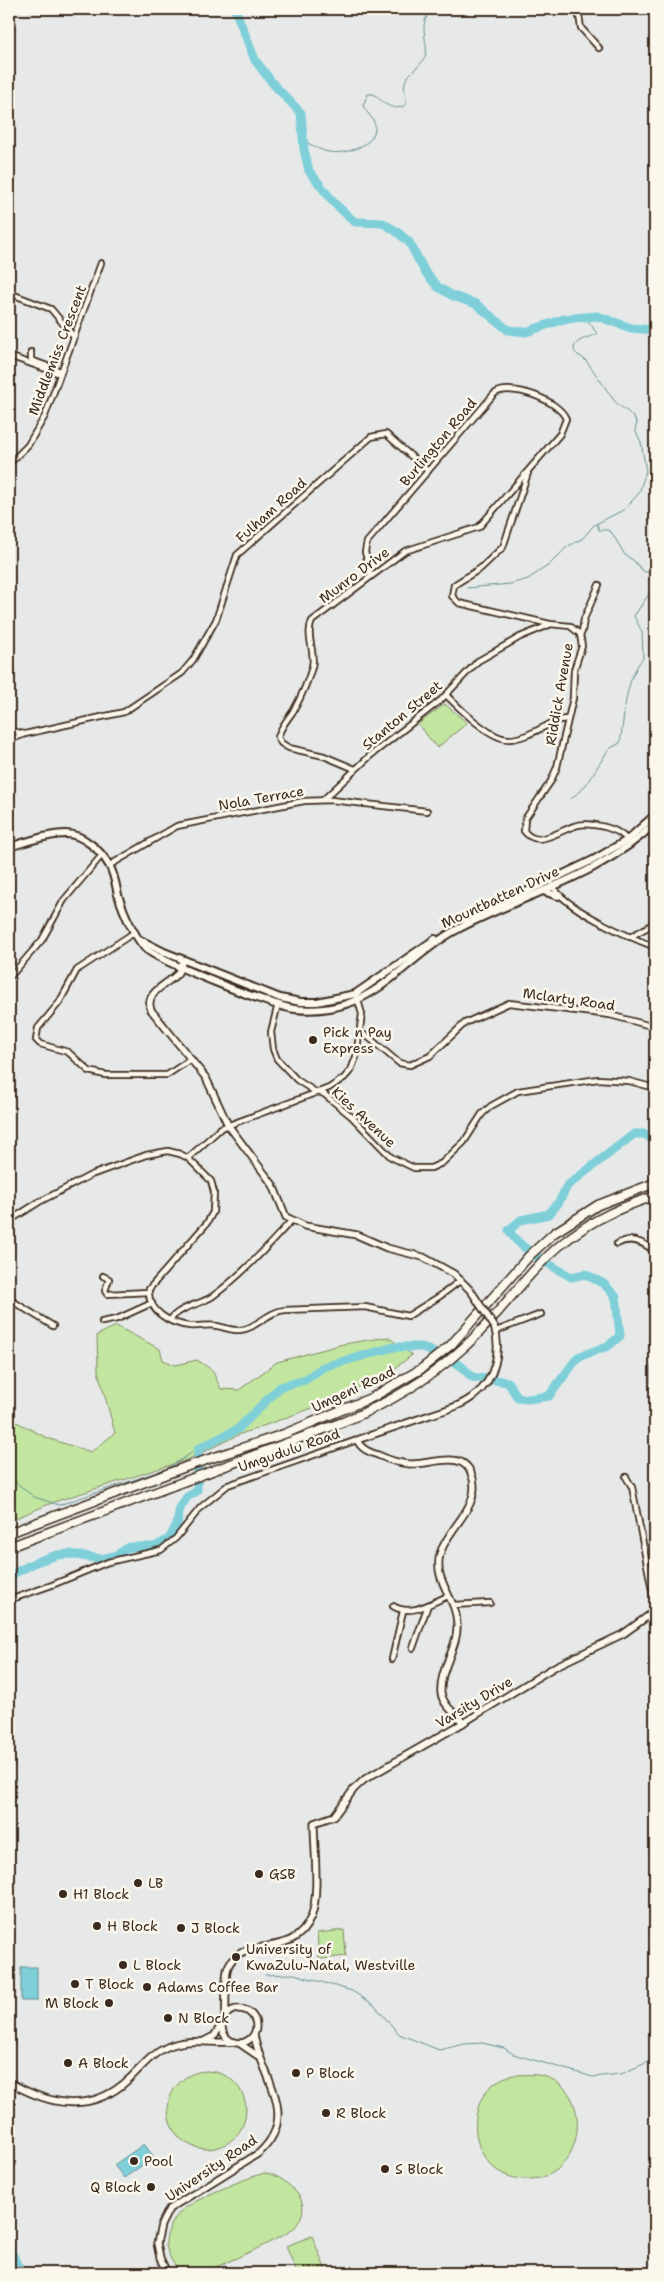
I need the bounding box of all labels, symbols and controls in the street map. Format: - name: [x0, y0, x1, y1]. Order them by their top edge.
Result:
- street label: Middlemiss Crescent: [24, 282, 90, 418]
- street label: Burlington Road: [396, 394, 480, 490]
- street label: Fulham Road: [232, 473, 310, 546]
- street label: Munro Drive: [315, 543, 393, 607]
- street label: Riddick Avenue: [541, 641, 577, 747]
- street label: Stanton Street: [358, 676, 446, 754]
- street label: Nola Terrace: [217, 782, 305, 814]
- street label: Mountbatten Drive: [438, 862, 562, 932]
- street label: Mclarty Road: [522, 984, 616, 1014]
- place label: Pick n Pay Express: [323, 1023, 392, 1057]
- marker: Pick n Pay Express: [307, 1034, 319, 1046]
- street label: Kies Avenue: [328, 1083, 400, 1151]
- street label: Umgeni Road: [308, 1362, 398, 1416]
- street label: Umgudulu Road: [236, 1424, 342, 1476]
- street label: Varsity Drive: [432, 1672, 516, 1732]
- place label: GSB: [269, 1865, 296, 1883]
- marker: GSB: [253, 1868, 265, 1880]
- place label: LB: [148, 1874, 163, 1892]
- marker: LB: [132, 1877, 144, 1889]
- place label: H1 Block: [73, 1885, 129, 1903]
- marker: H1 Block: [57, 1888, 69, 1900]
- place label: H Block: [107, 1917, 158, 1935]
- place label: J Block: [191, 1919, 240, 1937]
- marker: H Block: [91, 1920, 103, 1932]
- marker: J Block: [175, 1922, 187, 1934]
- place label: University of KwaZulu-Natal, Westville: [246, 1940, 415, 1974]
- marker: University of KwaZulu-Natal, Westville: [230, 1951, 242, 1963]
- place label: L Block: [133, 1956, 181, 1974]
- marker: L Block: [117, 1959, 129, 1971]
- place label: T Block: [85, 1975, 134, 1993]
- marker: T Block: [69, 1978, 81, 1990]
- place label: Adams Coffee Bar: [157, 1978, 279, 1996]
- marker: Adams Coffee Bar: [141, 1981, 153, 1993]
- place label: M Block: [45, 1994, 99, 2012]
- marker: M Block: [103, 1997, 115, 2009]
- place label: N Block: [178, 2009, 229, 2027]
- marker: N Block: [162, 2012, 174, 2024]
- place label: A Block: [78, 2054, 129, 2072]
- marker: A Block: [62, 2057, 74, 2069]
- place label: P Block: [306, 2064, 355, 2082]
- marker: P Block: [290, 2067, 302, 2079]
- place label: R Block: [336, 2104, 386, 2122]
- marker: R Block: [320, 2107, 332, 2119]
- street label: University Road: [162, 2131, 260, 2205]
- place label: Pool: [144, 2152, 174, 2170]
- marker: Pool: [128, 2155, 140, 2167]
- place label: S Block: [395, 2160, 443, 2178]
- marker: S Block: [379, 2163, 391, 2175]
- place label: Q Block: [90, 2178, 141, 2196]
- marker: Q Block: [145, 2181, 157, 2193]

